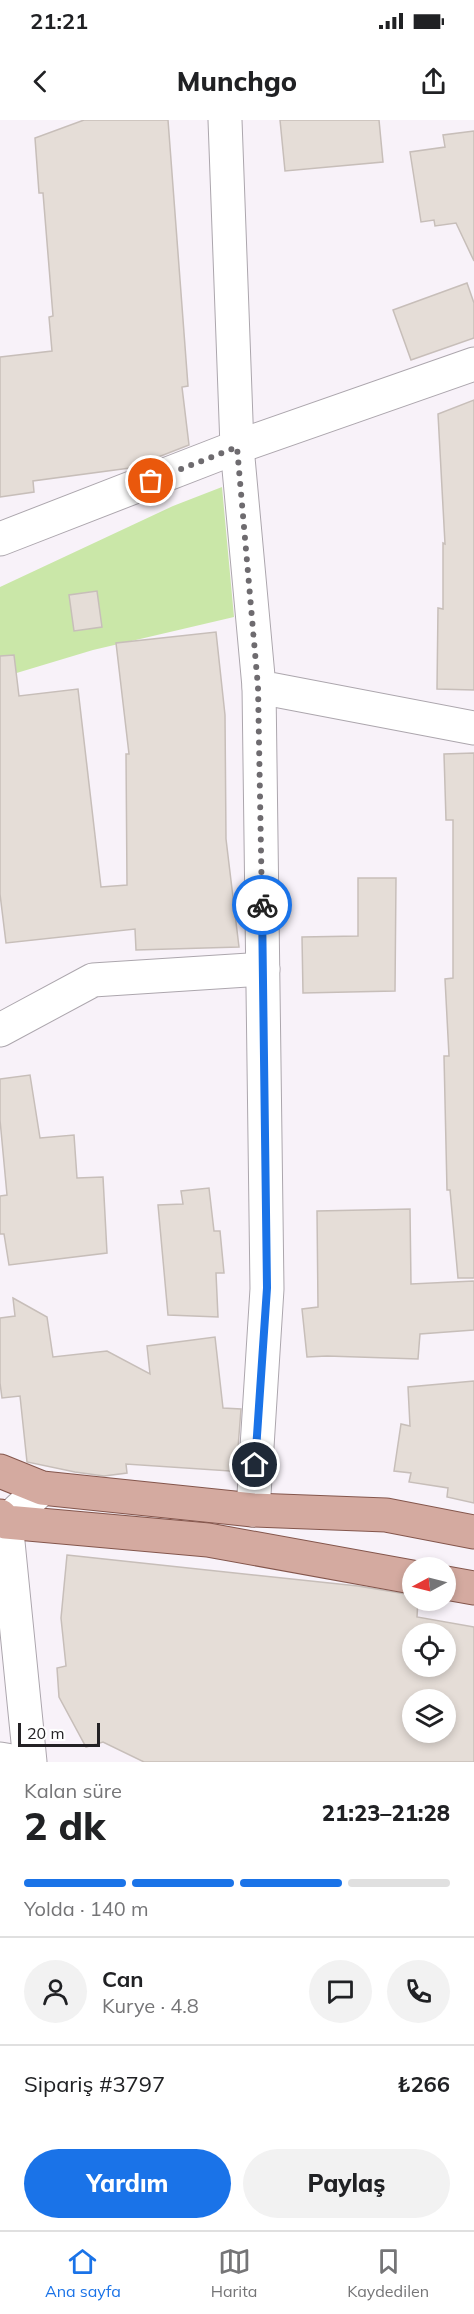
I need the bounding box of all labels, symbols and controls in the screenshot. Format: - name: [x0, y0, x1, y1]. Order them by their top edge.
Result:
- text: 21:21: [30, 7, 88, 35]
- text: Munchgo: [177, 64, 297, 98]
- icon: back: [24, 65, 57, 98]
- icon: share: [417, 65, 450, 98]
- pin: [125, 455, 176, 506]
- icon: bag: [134, 464, 167, 497]
- courier: [232, 875, 292, 935]
- icon: bike: [246, 889, 279, 922]
- pin: [229, 1439, 280, 1490]
- icon: home: [238, 1448, 271, 1481]
- north arrow: [402, 1557, 456, 1611]
- map controls: [402, 1557, 456, 1743]
- button: locate: [402, 1623, 456, 1677]
- button: layers: [402, 1689, 456, 1743]
- scale bar: [18, 1720, 100, 1748]
- text: 20 m: [27, 1723, 64, 1743]
- text: Kalan süre: [24, 1778, 122, 1803]
- text: 21:23–21:28: [322, 1799, 450, 1827]
- text: 2 dk: [24, 1801, 105, 1850]
- text: Yolda · 140 m: [24, 1896, 149, 1921]
- button: person: [24, 1960, 87, 2023]
- button: chat: [309, 1960, 372, 2023]
- button: phone: [387, 1960, 450, 2023]
- text: Can: [102, 1965, 144, 1993]
- text: Kurye · 4.8: [102, 1993, 199, 2018]
- text: Sipariş #3797: [24, 2070, 165, 2098]
- text: ₺266: [397, 2070, 450, 2098]
- button: Yardım: [24, 2149, 231, 2218]
- button: Paylaş: [243, 2149, 450, 2218]
- tab: Ana sayfa: [45, 2245, 121, 2301]
- tab: Harita: [211, 2245, 257, 2301]
- tab: Kaydedilen: [347, 2245, 429, 2301]

